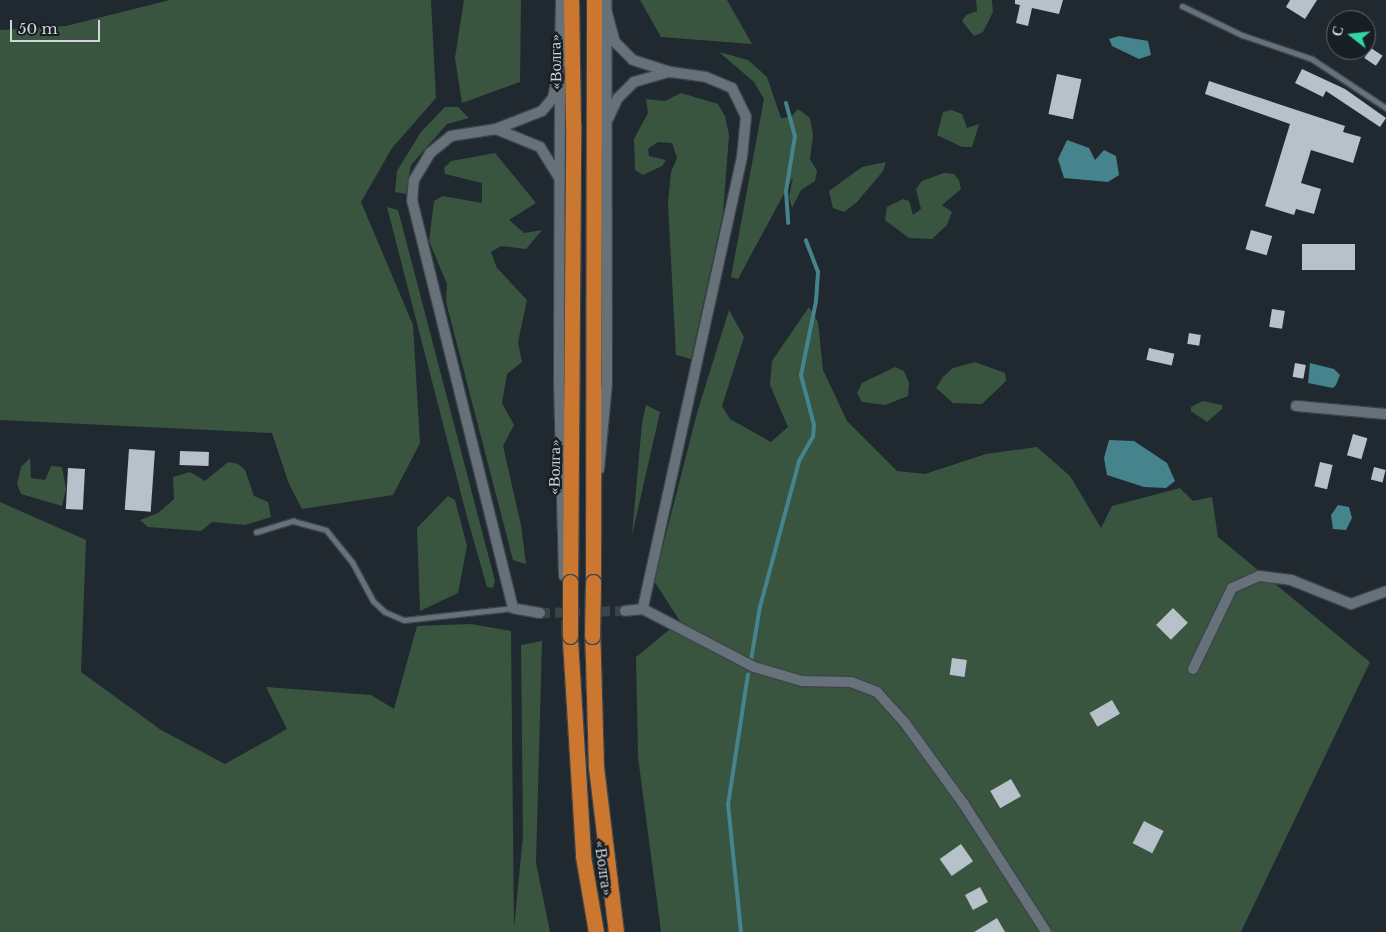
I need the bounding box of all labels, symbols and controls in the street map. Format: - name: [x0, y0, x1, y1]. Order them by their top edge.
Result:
- scale bar: [12, 10, 102, 42]
- north arrow: [1326, 10, 1376, 60]
- text: 50 m: [18, 19, 58, 38]
- text: С: [1327, 24, 1348, 38]
- street label: «Волга»: [545, 34, 565, 90]
- street label: «Волга»: [544, 439, 564, 495]
- street label: «Волга»: [591, 839, 617, 897]

